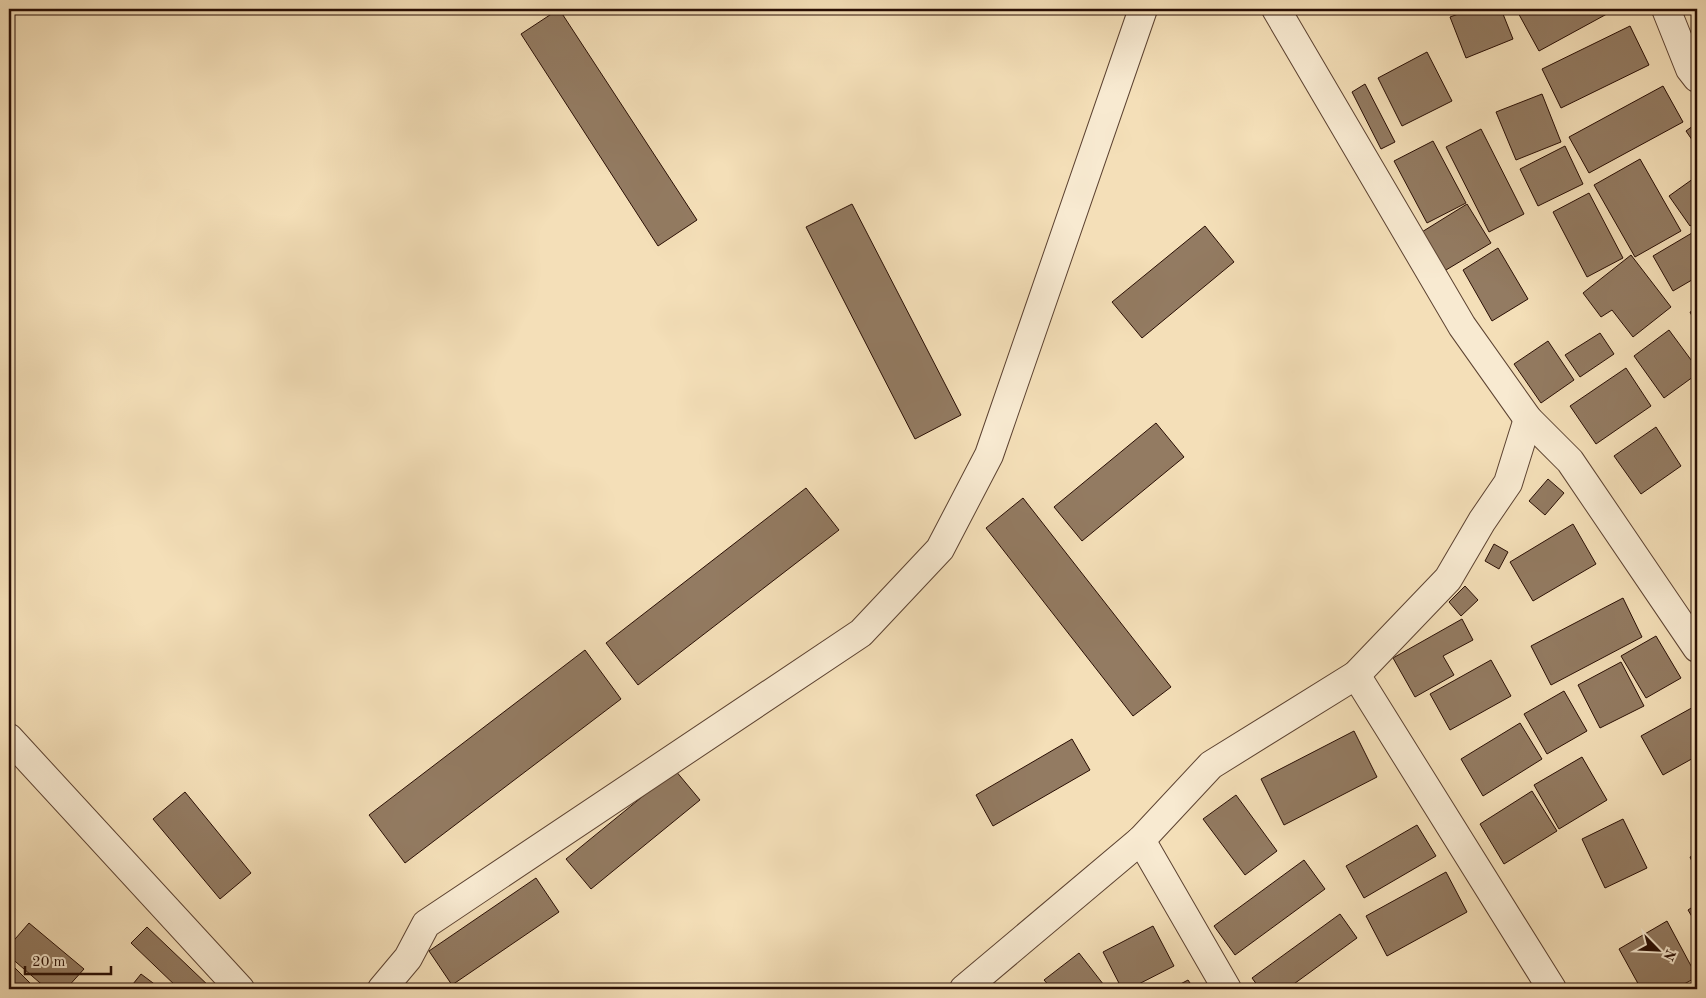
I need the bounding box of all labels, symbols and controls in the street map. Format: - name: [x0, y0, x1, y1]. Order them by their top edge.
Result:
- north arrow: [1634, 926, 1684, 976]
- scale bar: [25, 943, 111, 975]
- text: N: [1660, 947, 1678, 963]
- text: 20 m: [32, 955, 66, 970]

